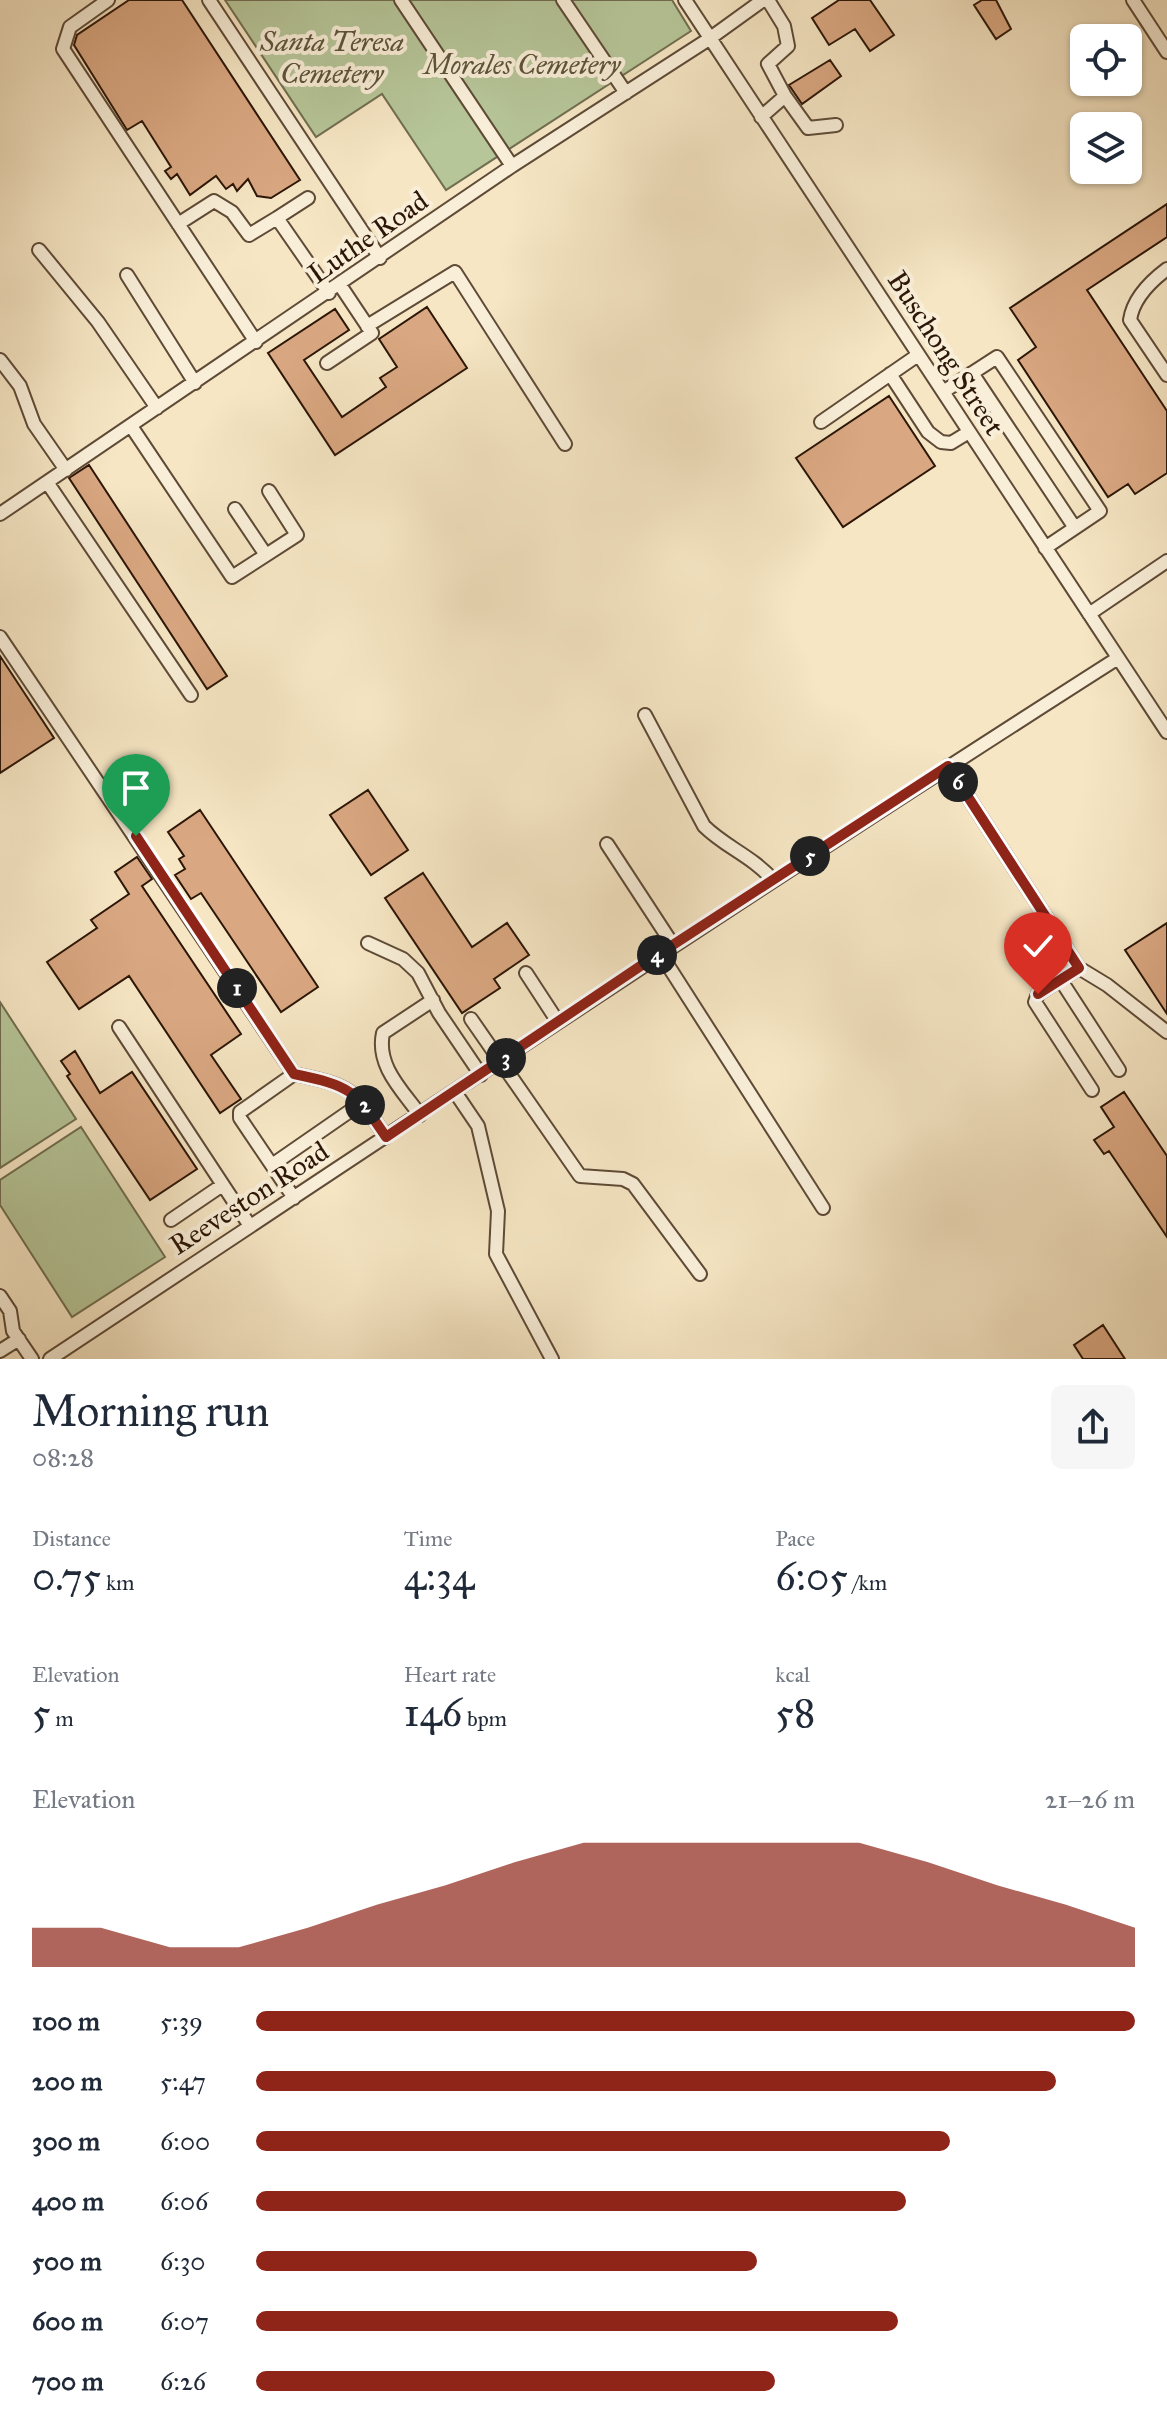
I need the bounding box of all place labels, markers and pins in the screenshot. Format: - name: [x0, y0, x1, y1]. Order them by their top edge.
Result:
- pin: [102, 754, 170, 836]
- pin: 6: [938, 762, 978, 802]
- pin: 5: [790, 836, 830, 876]
- pin: [1004, 912, 1072, 994]
- pin: 4: [637, 935, 677, 975]
- pin: 1: [217, 968, 257, 1008]
- pin: 3: [486, 1038, 526, 1078]
- pin: 2: [345, 1085, 385, 1125]

